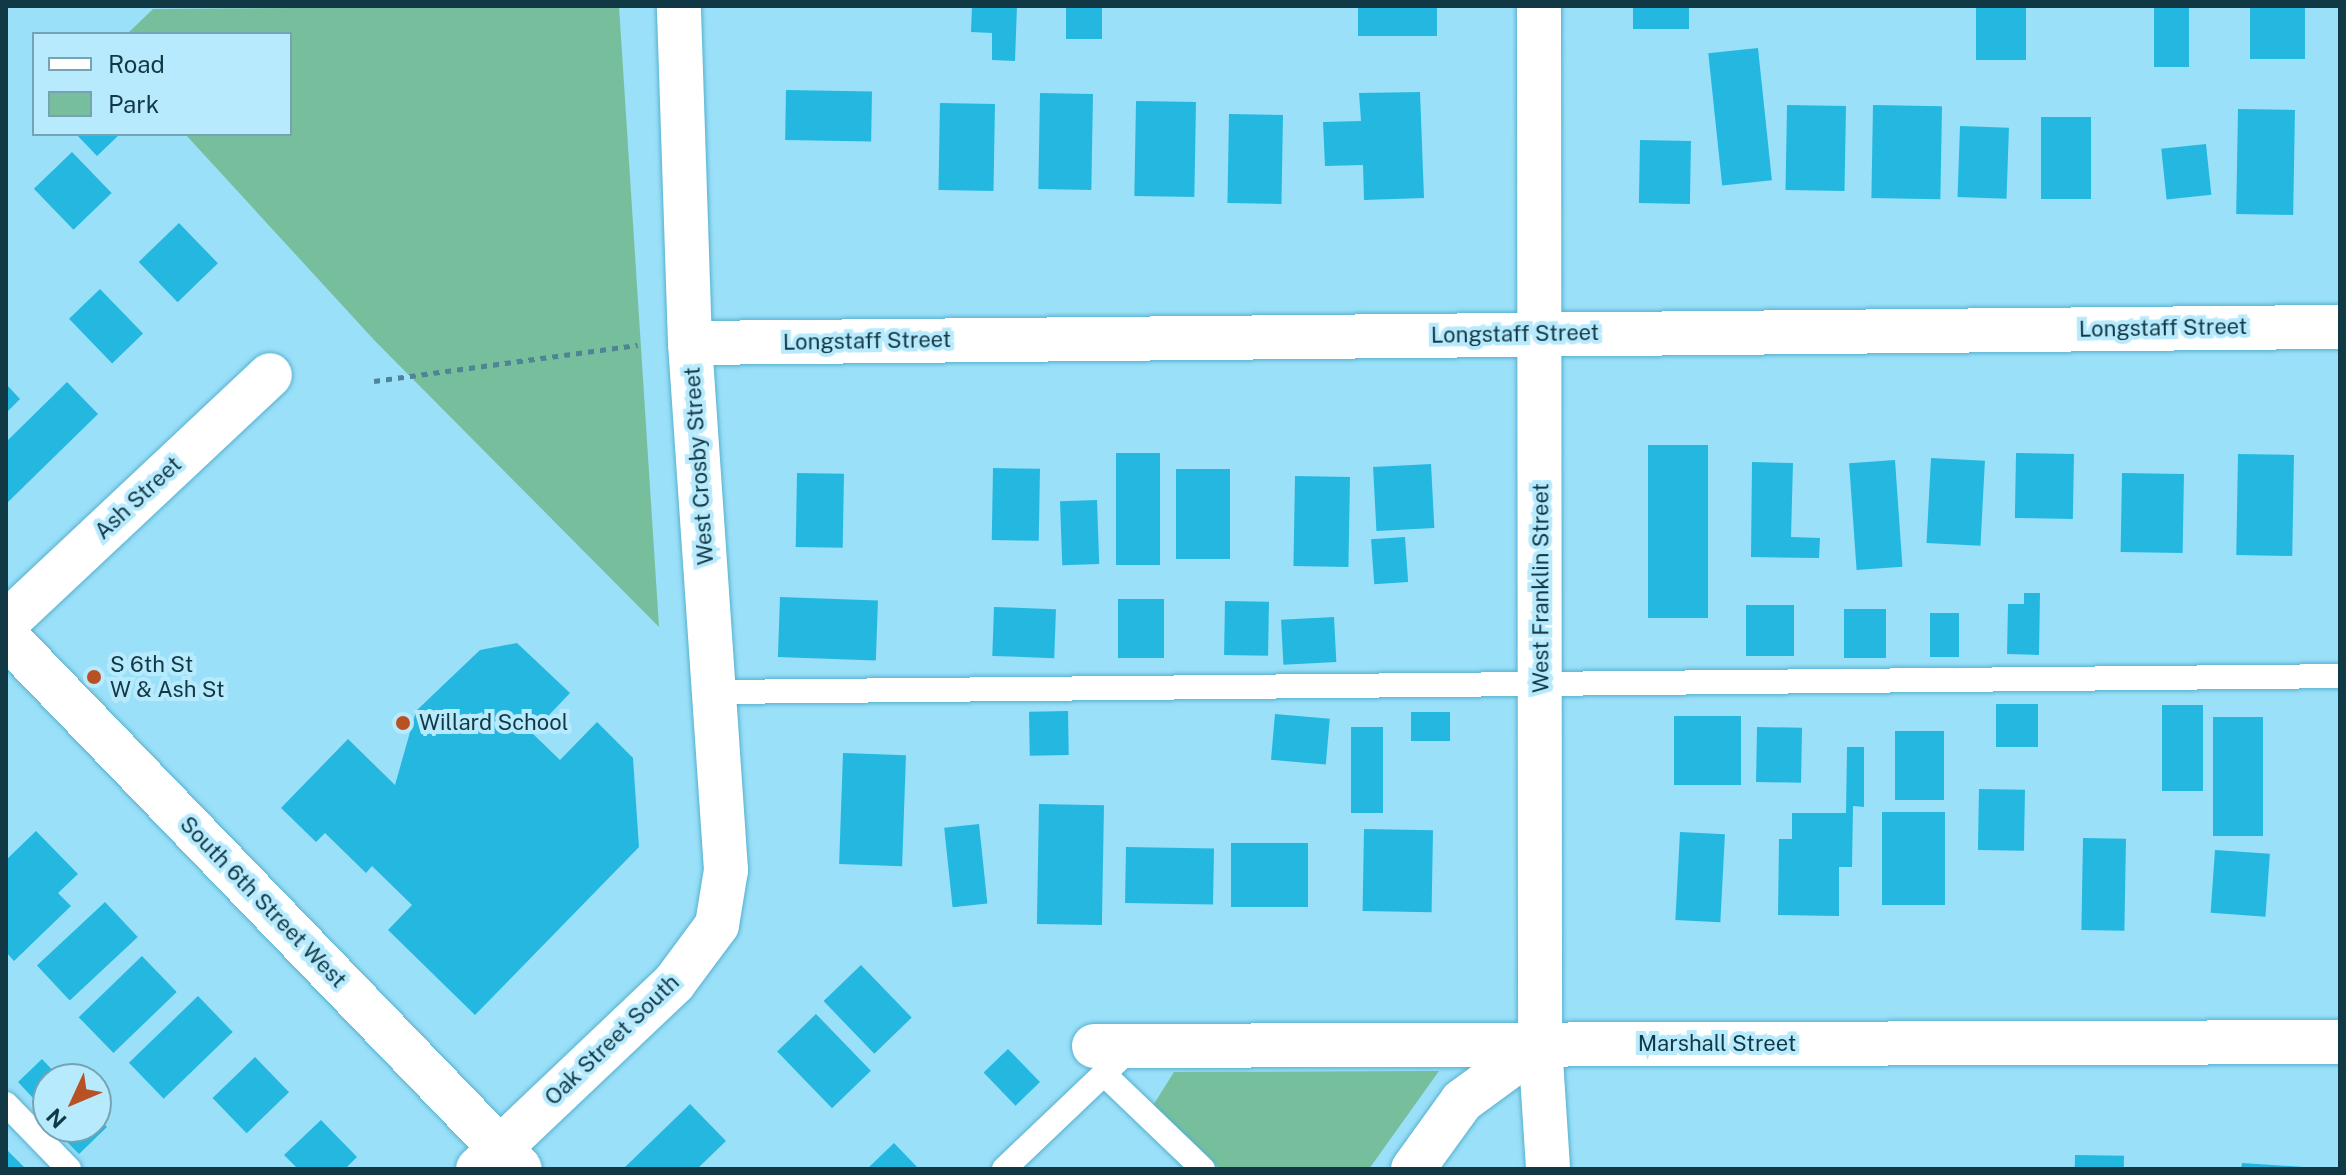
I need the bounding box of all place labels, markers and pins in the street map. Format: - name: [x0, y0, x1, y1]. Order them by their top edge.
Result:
- place label: S 6th St W & Ash St: [110, 651, 225, 702]
- marker: S 6th St W & Ash St: [85, 668, 103, 686]
- place label: Willard School: [419, 710, 568, 736]
- marker: Willard School: [394, 714, 412, 732]

